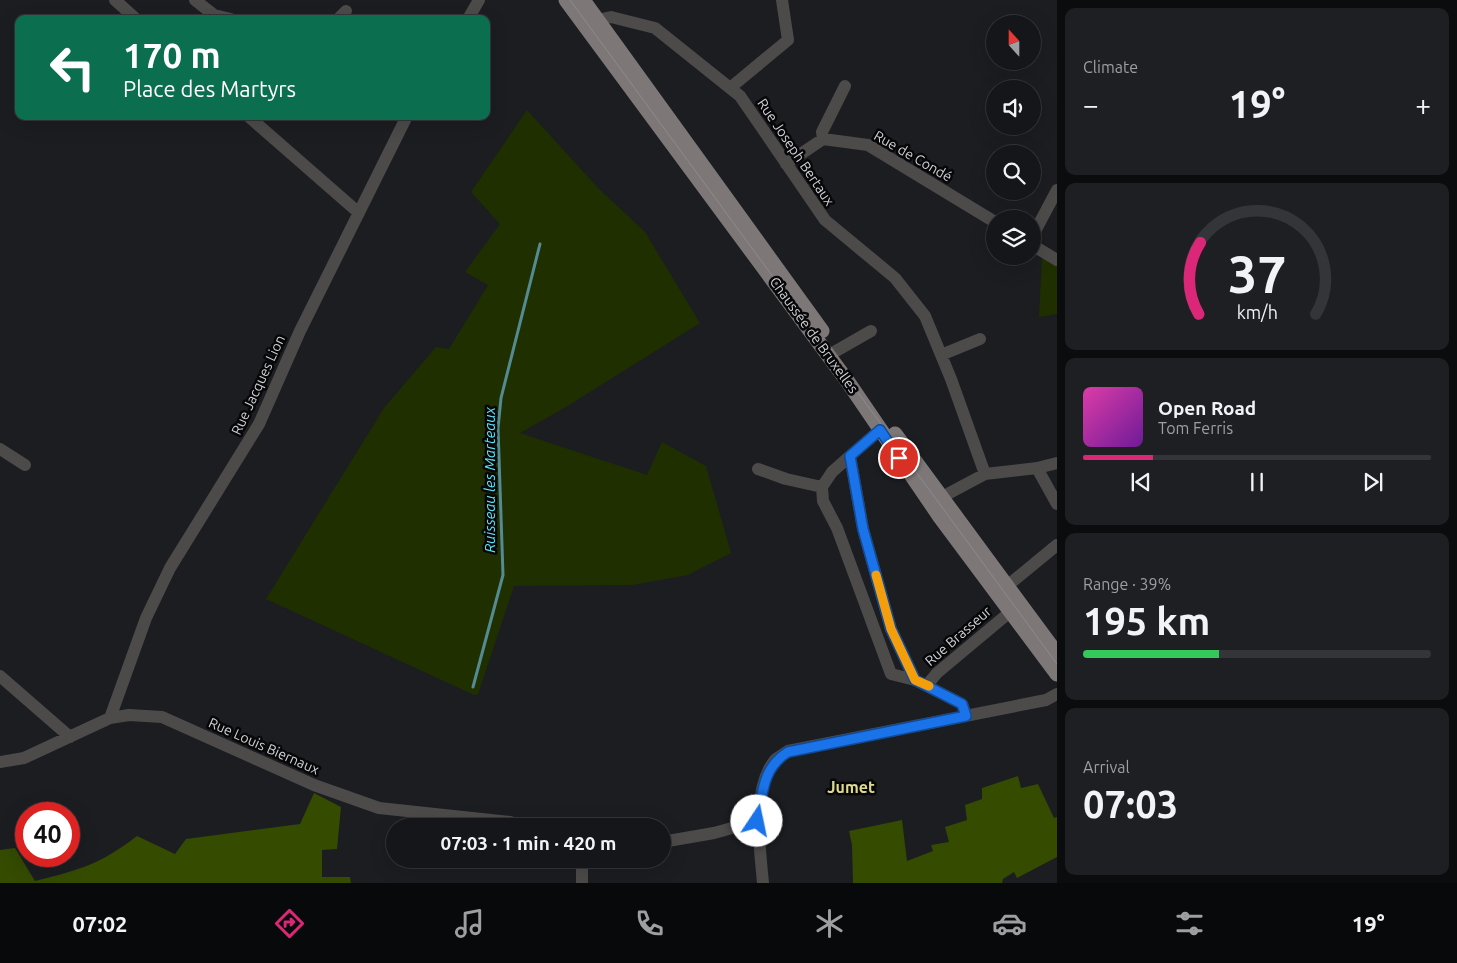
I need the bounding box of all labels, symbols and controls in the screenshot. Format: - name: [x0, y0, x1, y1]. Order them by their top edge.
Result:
- north arrow: [986, 15, 1041, 70]
- map controls: [986, 15, 1041, 265]
- icon: left: [40, 35, 105, 100]
- text: 170 m: [123, 35, 221, 75]
- text: Climate: [1083, 58, 1138, 76]
- text: Place des Martyrs: [123, 76, 296, 101]
- button: sound: [986, 80, 1041, 135]
- text: 19°: [1229, 83, 1285, 125]
- text: −: [1083, 89, 1099, 120]
- text: +: [1415, 89, 1431, 120]
- street label: Rue Joseph Bertaux: [754, 95, 838, 209]
- street label: Rue de Condé: [871, 127, 955, 185]
- button: search: [986, 145, 1041, 200]
- button: layers: [986, 210, 1041, 265]
- text: 37: [1228, 245, 1286, 303]
- street label: Chaussée de Bruxelles: [766, 274, 862, 396]
- text: km/h: [1236, 302, 1278, 322]
- street label: Rue Jacques Lion: [228, 333, 288, 437]
- text: Open Road: [1158, 397, 1256, 419]
- water label: Ruisseau les Marteaux: [481, 406, 498, 553]
- text: Tom Ferris: [1158, 419, 1233, 437]
- pin: [878, 437, 920, 479]
- icon: arrive: [885, 444, 913, 472]
- icon: previous: [1127, 468, 1155, 496]
- icon: pause: [1243, 468, 1271, 496]
- icon: next: [1359, 468, 1387, 496]
- text: Range · 39%: [1083, 575, 1171, 593]
- text: 195 km: [1083, 600, 1210, 642]
- street label: Rue Brasseur: [922, 603, 995, 669]
- street label: Rue Louis Biernaux: [206, 714, 322, 778]
- text: Arrival: [1083, 758, 1130, 776]
- district label: Jumet: [827, 778, 875, 796]
- text: 07:03: [1083, 783, 1178, 825]
- position arrow: [730, 794, 782, 846]
- speed limit sign: 40: [15, 802, 80, 867]
- text: 07:03 · 1 min · 420 m: [441, 832, 616, 854]
- icon: directions: [272, 906, 307, 941]
- icon: music: [452, 906, 487, 941]
- icon: phone: [632, 906, 667, 941]
- icon: climate: [812, 906, 847, 941]
- icon: car: [992, 906, 1027, 941]
- icon: filters: [1172, 906, 1207, 941]
- text: 07:02: [72, 911, 128, 936]
- text: 19°: [1352, 911, 1384, 936]

